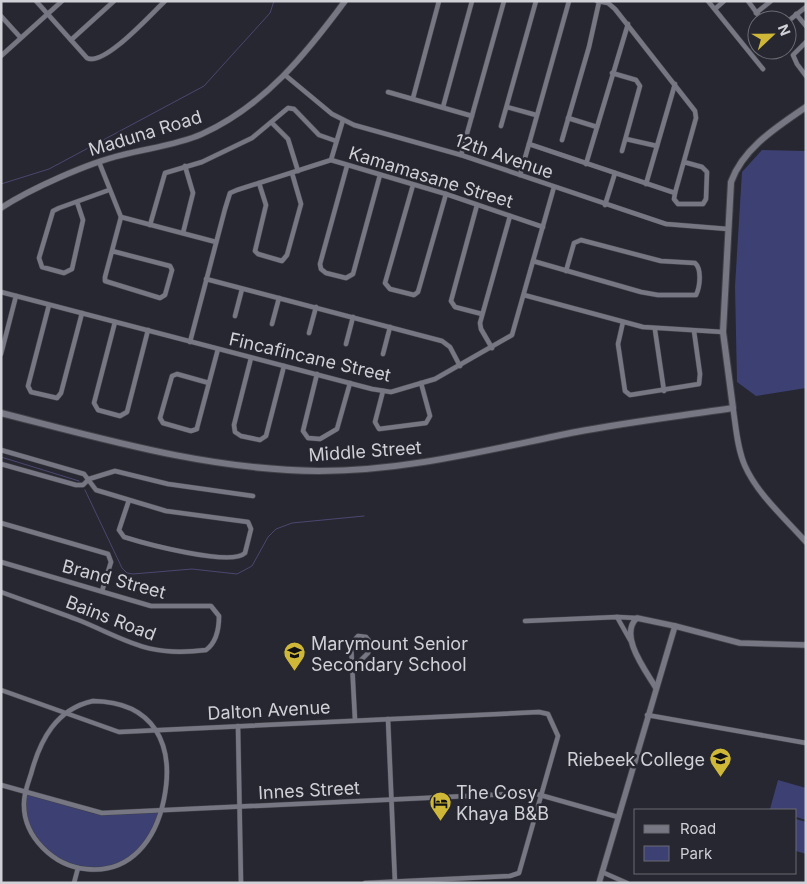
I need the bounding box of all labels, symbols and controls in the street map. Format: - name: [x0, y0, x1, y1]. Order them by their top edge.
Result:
- north arrow: [747, 10, 797, 60]
- text: N: [775, 22, 794, 38]
- street label: Maduna Road: [86, 106, 204, 160]
- street label: 12th Avenue: [452, 129, 556, 183]
- street label: Kamamasane Street: [346, 142, 516, 212]
- street label: Fincafincane Street: [227, 328, 393, 386]
- street label: Middle Street: [308, 437, 422, 465]
- street label: Brand Street: [60, 555, 168, 603]
- street label: Bains Road: [63, 591, 159, 645]
- place label: Marymount Senior Secondary School: [311, 633, 468, 675]
- school or university icon: Marymount Senior Secondary School: [283, 641, 307, 672]
- street label: Dalton Avenue: [207, 696, 331, 724]
- school or university icon: Riebeek College: [709, 747, 733, 778]
- place label: Riebeek College: [567, 749, 705, 770]
- street label: Innes Street: [258, 777, 361, 803]
- place label: The Cosy Khaya B&B: [456, 782, 549, 824]
- hotel icon: The Cosy Khaya B&B: [428, 790, 452, 821]
- legend: [634, 809, 797, 874]
- text: Road: [680, 819, 716, 838]
- text: Park: [680, 844, 713, 863]

